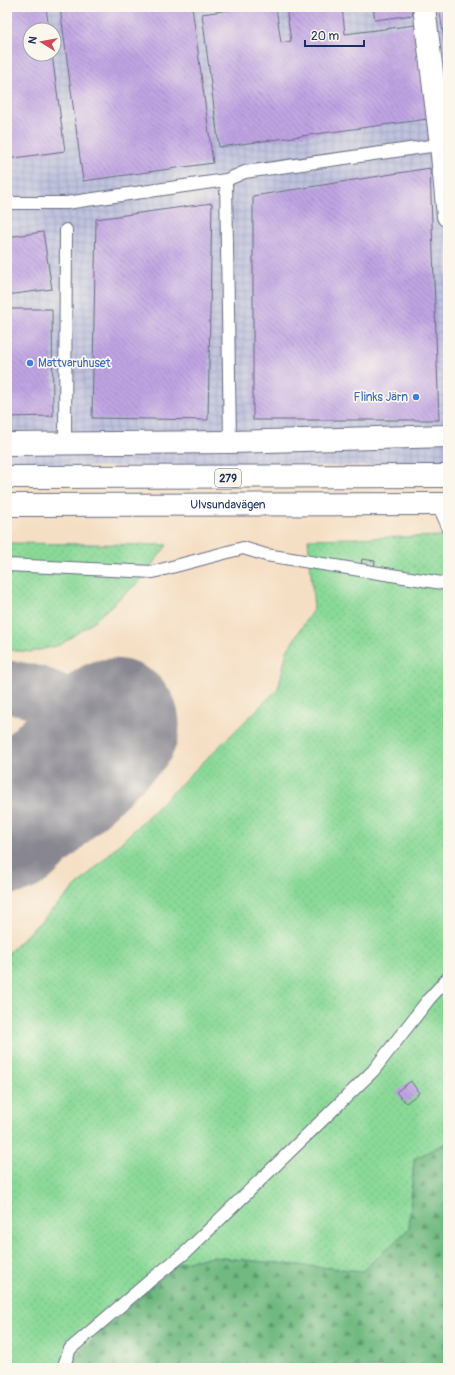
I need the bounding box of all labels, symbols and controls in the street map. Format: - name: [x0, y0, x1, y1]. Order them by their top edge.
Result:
- north arrow: [22, 22, 62, 62]
- scale bar: [305, 22, 364, 48]
- text: 20 m: [311, 29, 340, 44]
- text: N: [26, 35, 40, 45]
- place label: Mattvaruhuset: [38, 356, 111, 371]
- marker: Mattvaruhuset: [25, 358, 35, 368]
- place label: Flinks Järn: [354, 390, 408, 405]
- marker: Flinks Järn: [411, 392, 421, 402]
- road number: 279: [215, 469, 241, 487]
- street label: Ulvsundavägen: [190, 497, 266, 513]

